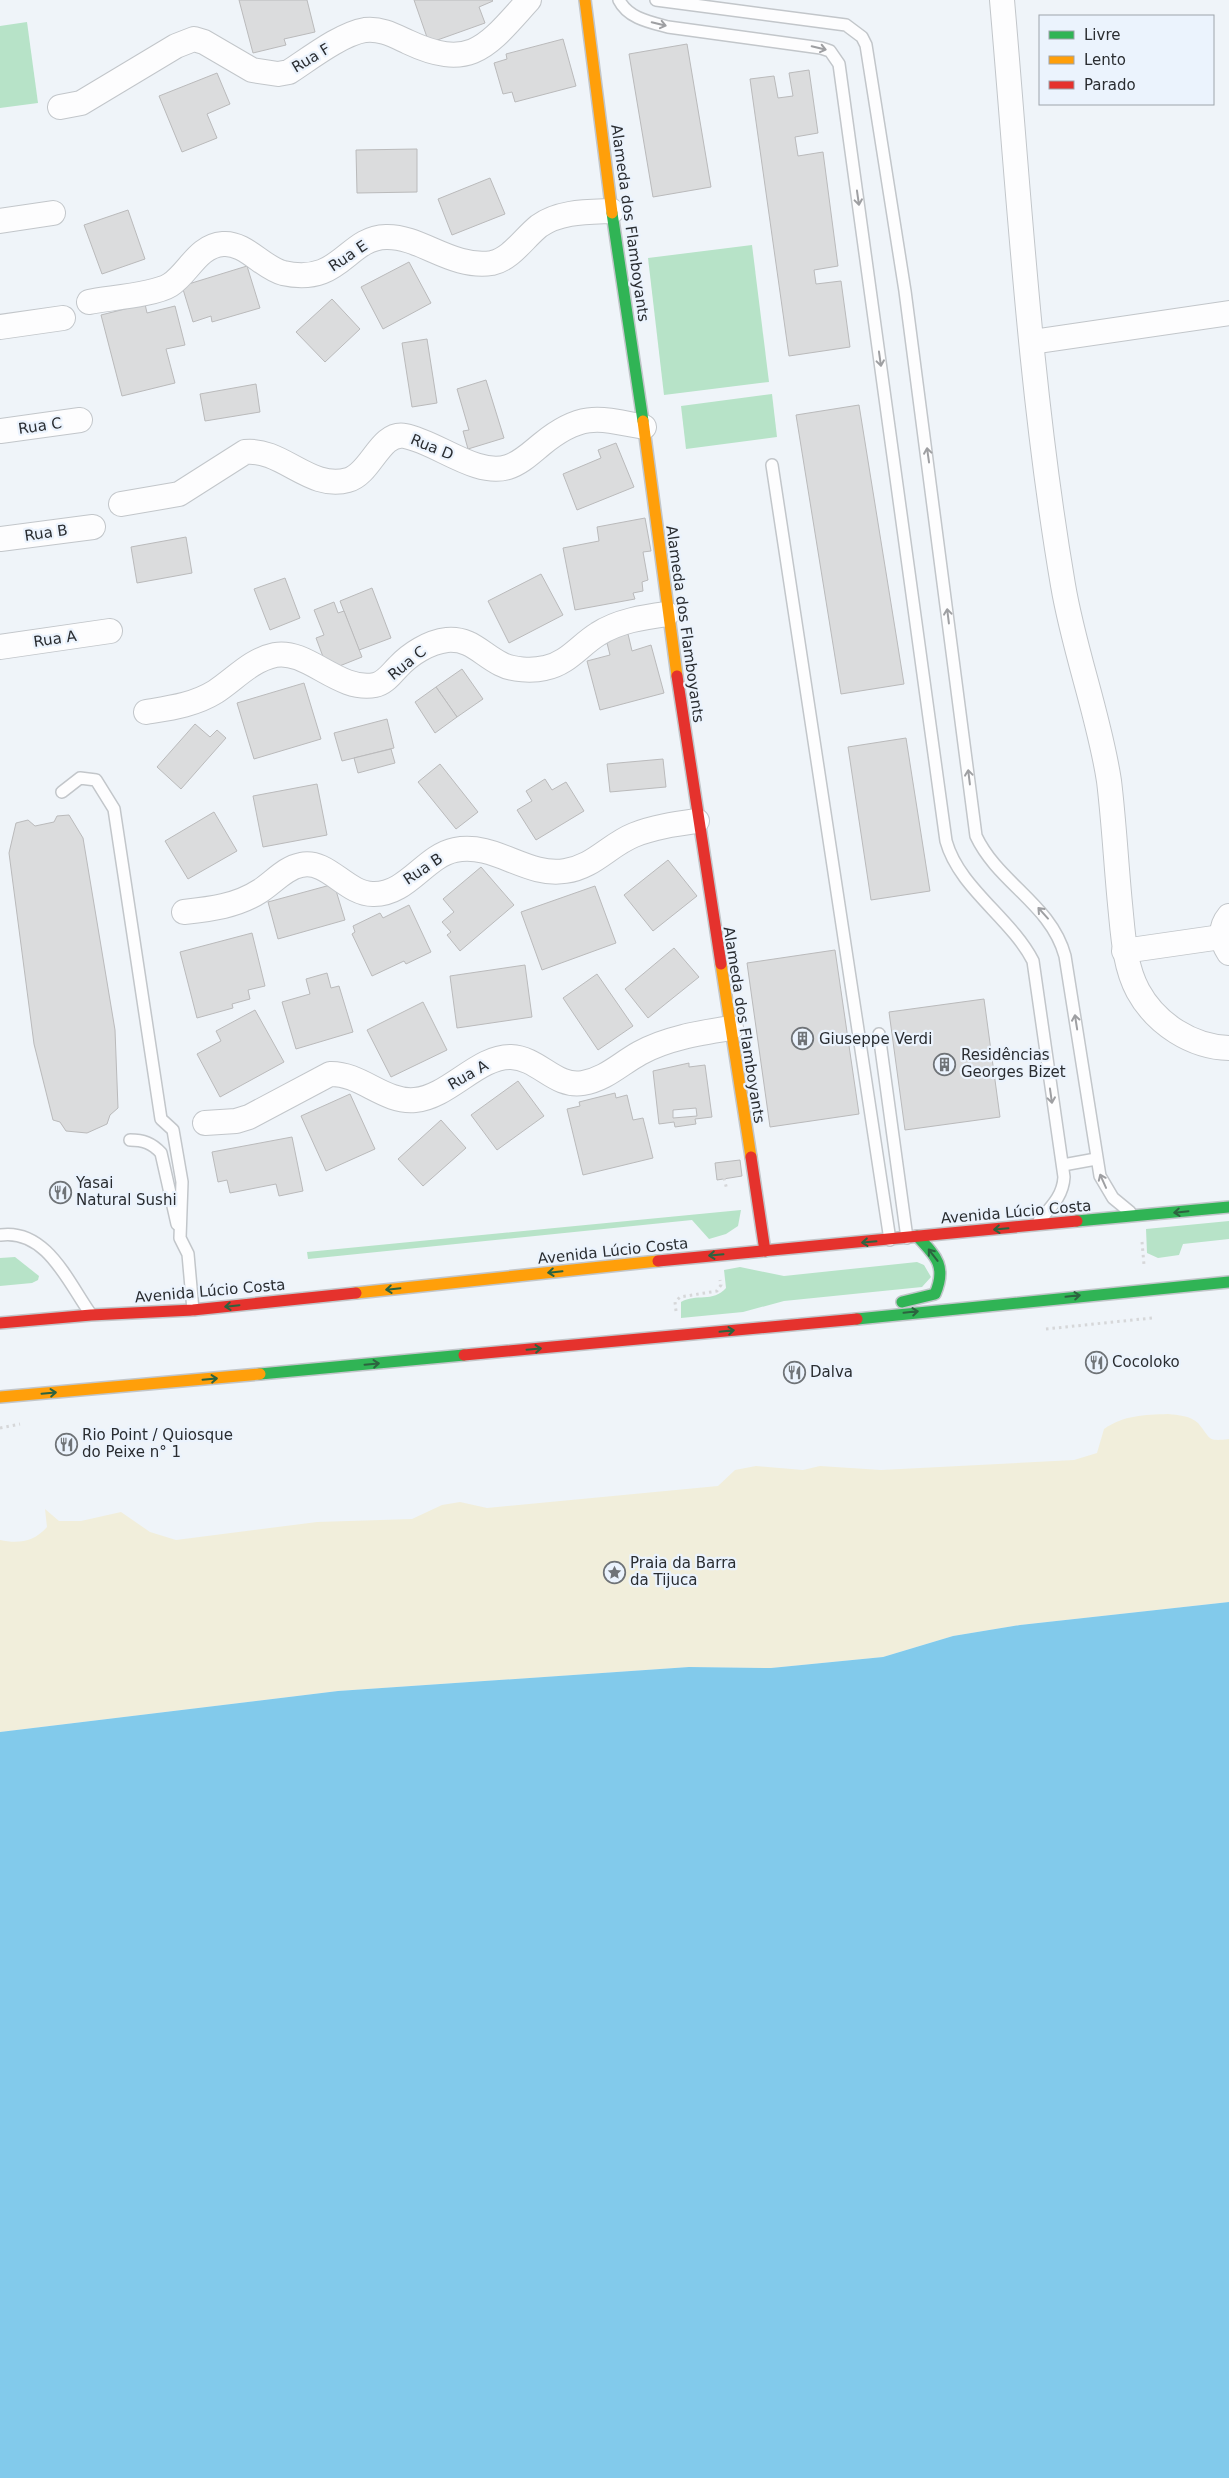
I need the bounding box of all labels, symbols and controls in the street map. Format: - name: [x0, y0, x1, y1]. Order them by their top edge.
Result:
- legend: [1039, 15, 1214, 105]
- one-way arrow: [650, 20, 666, 29]
- text: Livre: [1084, 26, 1120, 44]
- street label: Rua F: [288, 40, 334, 76]
- one-way arrow: [811, 44, 827, 53]
- text: Lento: [1084, 51, 1126, 69]
- text: Parado: [1084, 76, 1136, 94]
- street label: Alameda dos Flamboyants: [607, 123, 653, 323]
- one-way arrow: [853, 190, 863, 206]
- street label: Rua E: [325, 237, 371, 275]
- one-way arrow: [875, 351, 885, 367]
- street label: Rua C: [17, 414, 63, 438]
- street label: Rua D: [408, 430, 456, 464]
- one-way arrow: [923, 447, 933, 463]
- street label: Rua B: [23, 521, 69, 545]
- street label: Alameda dos Flamboyants: [662, 524, 708, 724]
- one-way arrow: [943, 608, 953, 624]
- street label: Rua A: [32, 627, 79, 651]
- street label: Rua C: [384, 642, 430, 684]
- one-way arrow: [964, 769, 974, 785]
- street label: Rua B: [400, 849, 446, 889]
- one-way arrow: [1037, 907, 1049, 920]
- street label: Alameda dos Flamboyants: [720, 925, 768, 1125]
- one-way arrow: [1071, 1014, 1081, 1030]
- building icon: Giuseppe Verdi: [791, 1027, 815, 1051]
- place label: Giuseppe Verdi: [819, 1030, 932, 1048]
- place label: Residências Georges Bizet: [961, 1046, 1066, 1081]
- building icon: Residências Georges Bizet: [933, 1052, 957, 1076]
- street label: Rua A: [445, 1056, 492, 1094]
- one-way arrow: [1046, 1088, 1056, 1104]
- place label: Yasai Natural Sushi: [75, 1174, 177, 1209]
- one-way arrow: [1098, 1174, 1107, 1189]
- restaurant icon: Yasai Natural Sushi: [48, 1180, 72, 1204]
- street label: Avenida Lúcio Costa: [940, 1196, 1092, 1228]
- one-way arrow: [1173, 1207, 1189, 1217]
- one-way arrow: [994, 1225, 1010, 1234]
- street label: Avenida Lúcio Costa: [537, 1234, 689, 1268]
- one-way arrow: [861, 1237, 877, 1247]
- one-way arrow: [928, 1249, 939, 1262]
- one-way arrow: [709, 1250, 725, 1260]
- one-way arrow: [547, 1267, 563, 1277]
- street label: Avenida Lúcio Costa: [134, 1275, 286, 1307]
- one-way arrow: [386, 1284, 402, 1294]
- one-way arrow: [1065, 1292, 1081, 1301]
- one-way arrow: [224, 1301, 240, 1311]
- one-way arrow: [903, 1307, 919, 1317]
- one-way arrow: [719, 1326, 735, 1336]
- one-way arrow: [526, 1345, 542, 1354]
- restaurant icon: Cocoloko: [1084, 1350, 1108, 1374]
- place label: Cocoloko: [1112, 1353, 1180, 1371]
- one-way arrow: [364, 1359, 380, 1369]
- restaurant icon: Dalva: [782, 1360, 806, 1384]
- place label: Dalva: [810, 1363, 853, 1381]
- one-way arrow: [202, 1374, 218, 1383]
- one-way arrow: [40, 1388, 56, 1398]
- place label: Rio Point / Quiosque do Peixe n° 1: [82, 1426, 233, 1461]
- restaurant icon: Rio Point / Quiosque do Peixe n° 1: [54, 1432, 78, 1456]
- place label: Praia da Barra da Tijuca: [630, 1554, 737, 1589]
- place icon: Praia da Barra da Tijuca: [602, 1560, 626, 1584]

